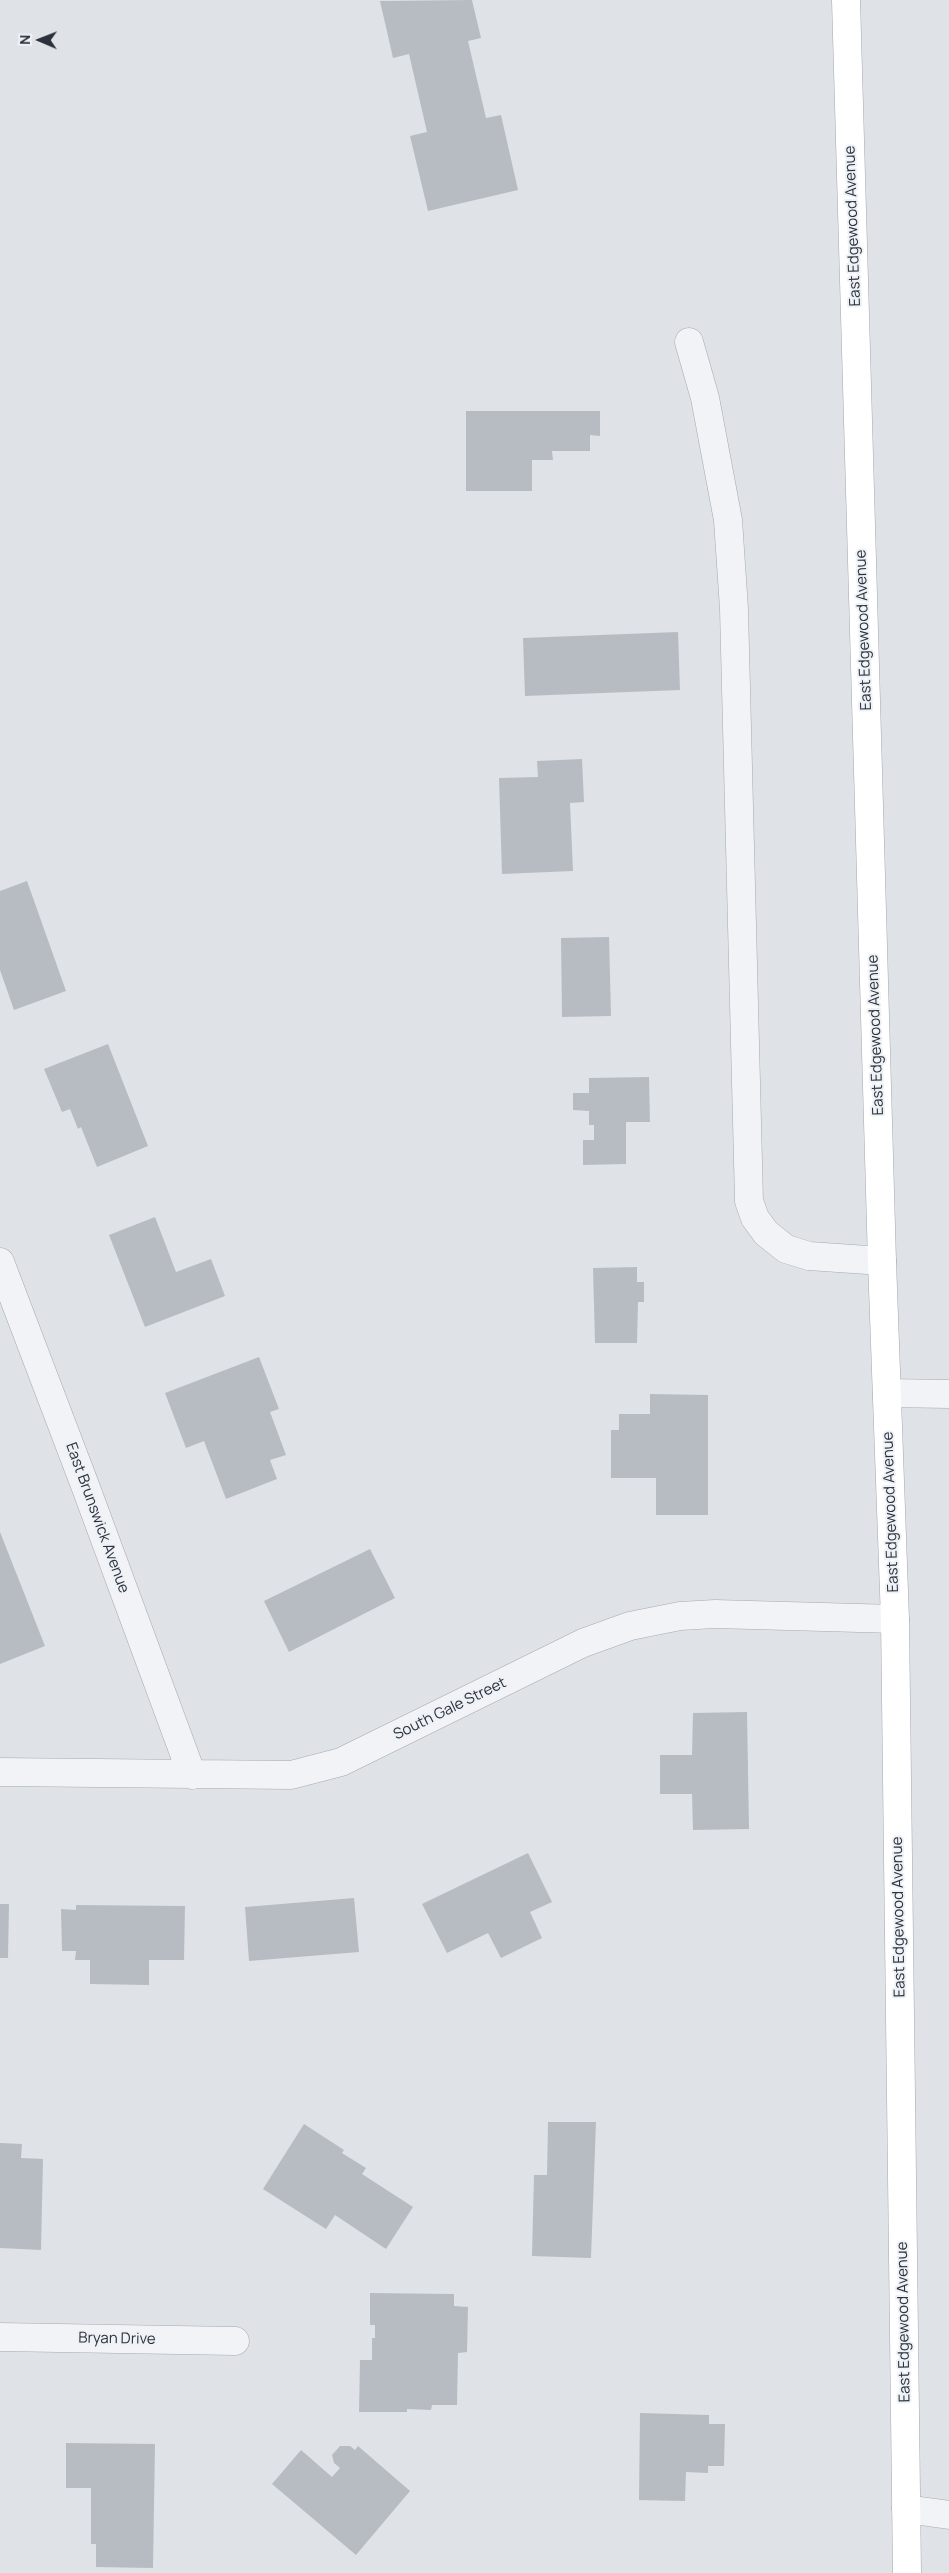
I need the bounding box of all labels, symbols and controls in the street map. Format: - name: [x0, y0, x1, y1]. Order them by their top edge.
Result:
- north arrow: [15, 15, 65, 65]
- text: N: [15, 35, 34, 45]
- street label: East Edgewood Avenue: [841, 145, 865, 307]
- street label: East Edgewood Avenue: [852, 549, 876, 711]
- street label: East Edgewood Avenue: [864, 954, 888, 1116]
- street label: East Edgewood Avenue: [879, 1431, 903, 1593]
- street label: East Brunswick Avenue: [61, 1440, 133, 1596]
- street label: South Gale Street: [391, 1674, 509, 1744]
- street label: East Edgewood Avenue: [889, 1836, 909, 1998]
- street label: East Edgewood Avenue: [894, 2241, 914, 2403]
- street label: Bryan Drive: [78, 2329, 156, 2349]

